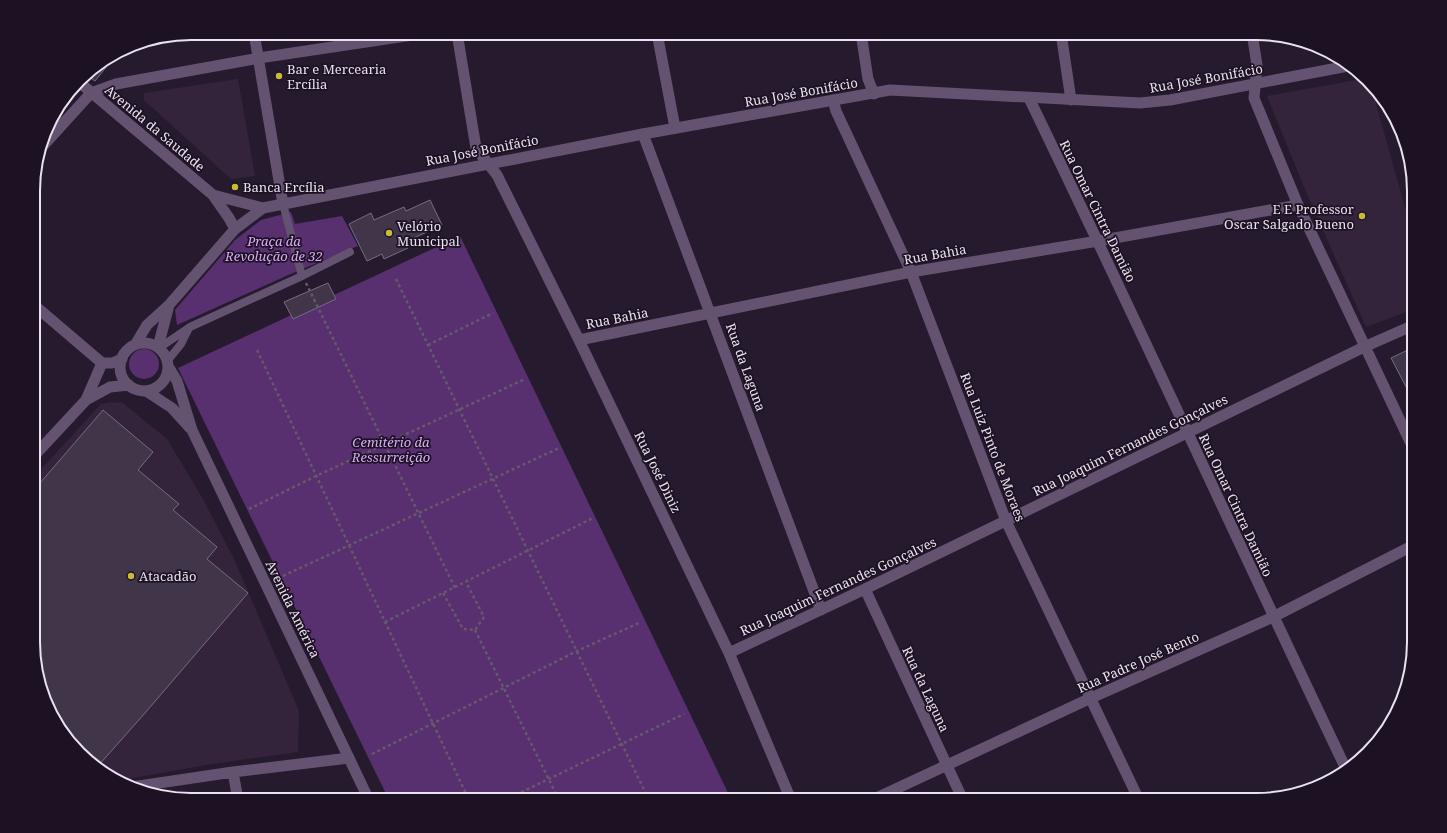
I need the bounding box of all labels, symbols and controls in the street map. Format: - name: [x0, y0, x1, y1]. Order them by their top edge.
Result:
- street label: Rua José Bonifácio: [1148, 59, 1264, 97]
- place label: Bar e Mercearia Ercília: [287, 60, 386, 93]
- marker: Bar e Mercearia Ercília: [274, 71, 284, 81]
- street label: Rua José Bonifácio: [743, 73, 859, 111]
- street label: Avenida da Saudade: [101, 81, 209, 175]
- street label: Rua José Bonifácio: [424, 130, 540, 170]
- street label: Rua Omar Cintra Damião: [1056, 137, 1140, 285]
- place label: Banca Ercília: [243, 178, 325, 196]
- marker: Banca Ercília: [230, 182, 240, 192]
- place label: E E Professor Oscar Salgado Bueno: [1224, 200, 1354, 233]
- marker: E E Professor Oscar Salgado Bueno: [1357, 211, 1367, 221]
- place label: Velório Municipal: [397, 217, 460, 250]
- marker: Velório Municipal: [384, 228, 394, 238]
- park label: Praça da Revolução de 32: [224, 232, 323, 265]
- street label: Rua Bahia: [902, 240, 968, 268]
- street label: Rua Bahia: [584, 303, 650, 333]
- street label: Rua da Laguna: [722, 320, 770, 414]
- street label: Rua Luiz Pinto de Moraes: [956, 370, 1030, 524]
- street label: Rua Joaquim Fernandes Gonçalves: [1030, 390, 1231, 500]
- street label: Rua José Diniz: [630, 428, 686, 516]
- street label: Rua Omar Cintra Damião: [1195, 431, 1277, 579]
- park label: Cemitério da Ressurreição: [351, 433, 430, 466]
- street label: Rua Joaquim Fernandes Gonçalves: [737, 532, 939, 640]
- street label: Avenida América: [262, 557, 324, 661]
- place label: Atacadão: [139, 567, 197, 585]
- marker: Atacadão: [126, 571, 136, 581]
- street label: Rua Padre José Bento: [1074, 627, 1202, 697]
- street label: Rua da Laguna: [898, 643, 954, 735]

